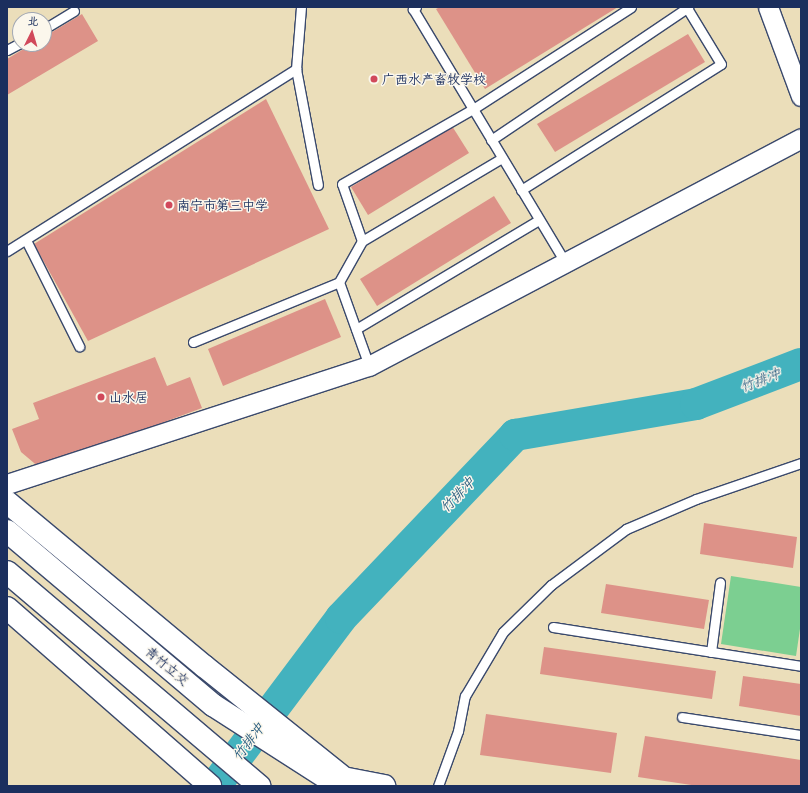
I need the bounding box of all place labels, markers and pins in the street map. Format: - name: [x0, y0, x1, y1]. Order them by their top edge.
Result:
- place label: 广西水产畜牧学校: [382, 71, 486, 87]
- marker: 广西水产畜牧学校: [369, 74, 379, 84]
- place label: 南宁市第三中学: [177, 197, 268, 213]
- marker: 南宁市第三中学: [164, 200, 174, 210]
- place label: 山水居: [109, 389, 148, 405]
- marker: 山水居: [96, 392, 106, 402]

